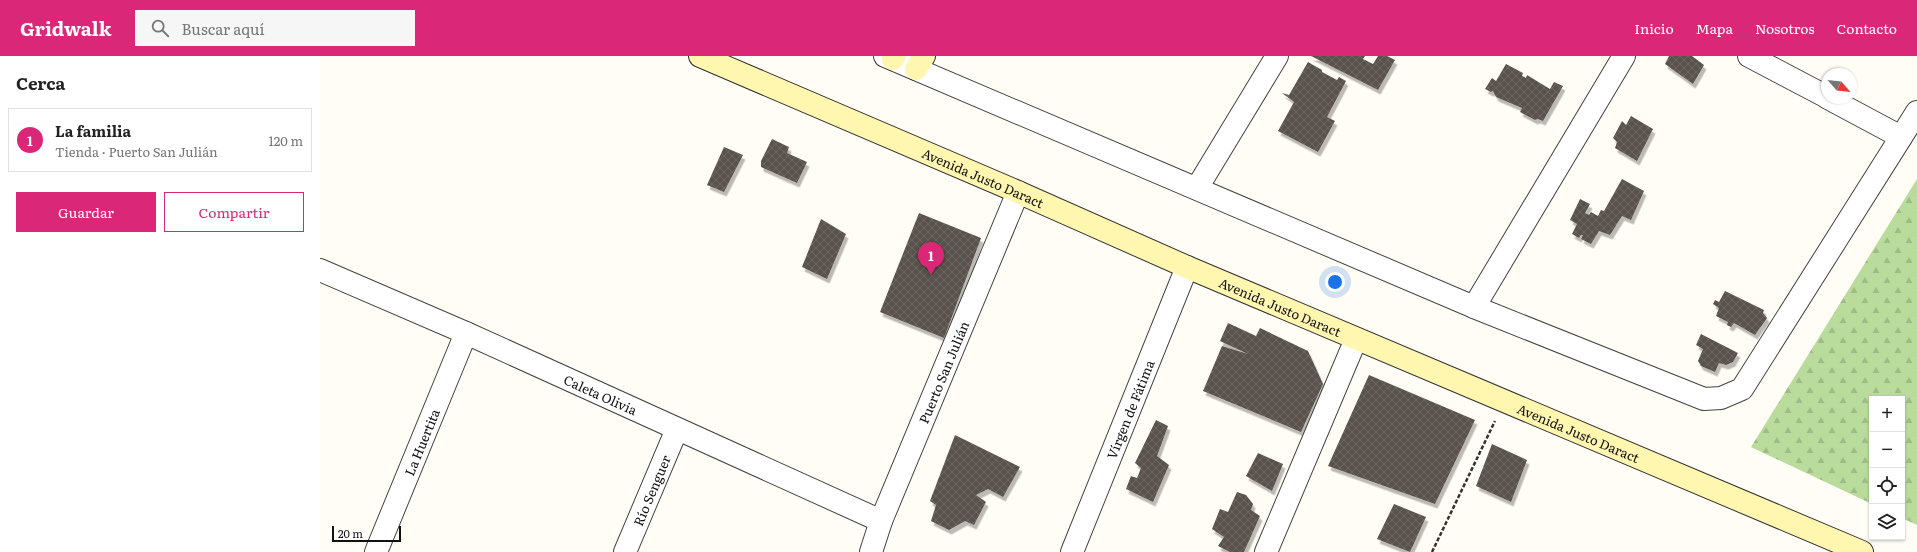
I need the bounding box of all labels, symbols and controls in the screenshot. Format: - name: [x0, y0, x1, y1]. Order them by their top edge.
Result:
- search box: [135, 10, 415, 46]
- text: Gridwalk: [20, 14, 111, 42]
- icon: search: [149, 17, 171, 39]
- text: Buscar aquí: [181, 17, 265, 40]
- text: Inicio: [1634, 18, 1674, 38]
- text: Mapa: [1696, 18, 1733, 38]
- text: Nosotros: [1755, 18, 1815, 38]
- text: Contacto: [1837, 18, 1897, 38]
- north arrow: [1821, 68, 1857, 104]
- text: Cerca: [16, 70, 65, 95]
- text: La familia: [55, 119, 131, 142]
- text: 1: [27, 131, 33, 150]
- text: 120 m: [268, 131, 303, 150]
- text: Tienda · Puerto San Julián: [55, 142, 218, 161]
- street label: Avenida Justo Daract: [919, 143, 1048, 212]
- button: Guardar: [16, 192, 156, 232]
- button: Compartir: [164, 192, 304, 232]
- pin: 1: [918, 242, 944, 275]
- street label: Avenida Justo Daract: [1216, 272, 1345, 341]
- your location: [1325, 272, 1345, 292]
- street label: Puerto San Julián: [913, 317, 973, 426]
- street label: Vírgen de Fátima: [1101, 357, 1158, 462]
- street label: Caleta Olivia: [561, 369, 641, 419]
- map controls: [1869, 396, 1905, 540]
- button: +: [1869, 396, 1905, 432]
- street label: Avenida Justo Daract: [1515, 398, 1643, 467]
- street label: La Huertita: [399, 406, 444, 478]
- button: −: [1869, 432, 1905, 468]
- street label: Río Senguer: [628, 451, 675, 529]
- button: locate: [1869, 468, 1905, 504]
- button: layers: [1869, 504, 1905, 540]
- scale bar: [332, 524, 401, 543]
- text: 20 m: [338, 525, 363, 541]

